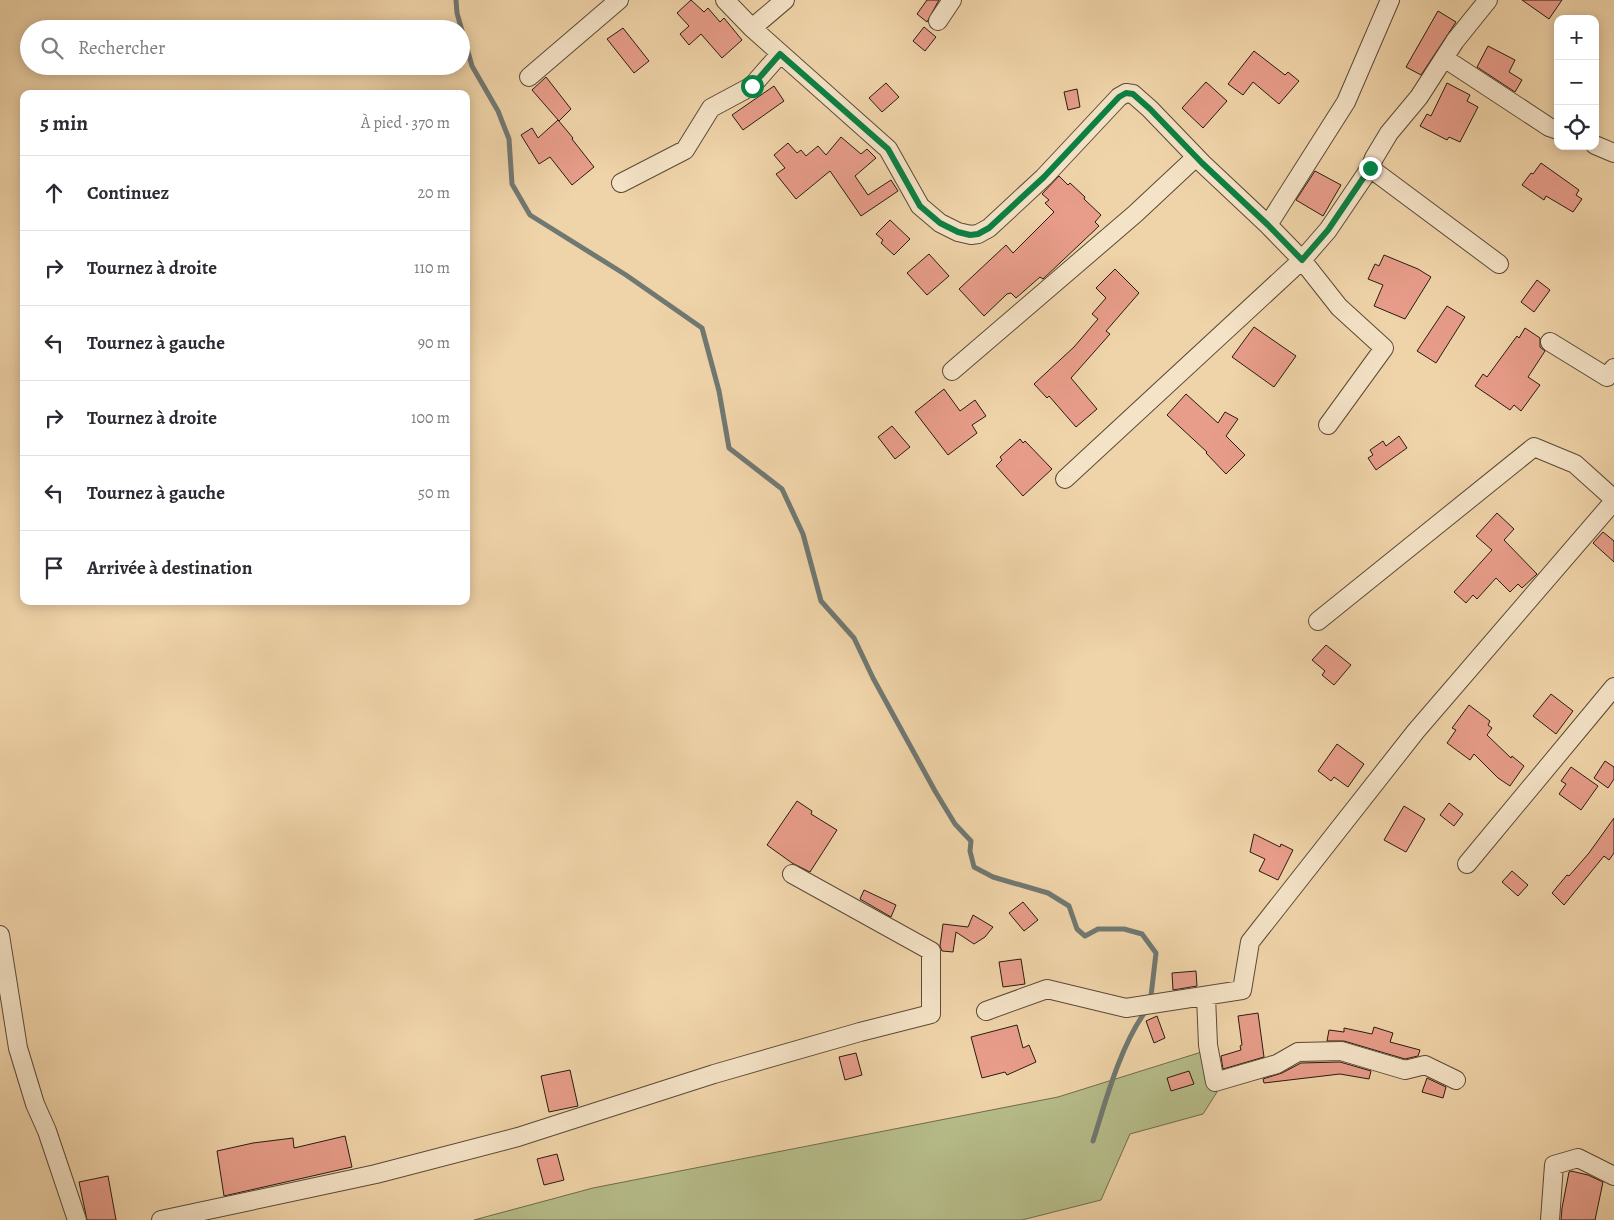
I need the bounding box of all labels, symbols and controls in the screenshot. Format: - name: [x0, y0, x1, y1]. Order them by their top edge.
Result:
- map controls: [1554, 15, 1599, 150]
- button: +: [1554, 15, 1599, 60]
- search box: [20, 20, 470, 75]
- icon: search: [38, 34, 66, 62]
- text: Rechercher: [78, 35, 165, 61]
- button: −: [1554, 60, 1599, 105]
- route start: [741, 75, 764, 98]
- button: locate: [1554, 105, 1599, 150]
- text: 5 min: [40, 109, 88, 137]
- text: À pied · 370 m: [361, 112, 450, 134]
- route end: [1359, 157, 1382, 180]
- icon: ahead: [40, 179, 68, 207]
- text: Continuez: [87, 180, 169, 206]
- text: 20 m: [417, 182, 450, 204]
- icon: right: [40, 254, 68, 282]
- text: Tournez à droite: [87, 255, 217, 281]
- text: 110 m: [414, 257, 450, 279]
- icon: left: [40, 329, 68, 357]
- text: Tournez à gauche: [87, 330, 225, 356]
- text: 90 m: [418, 332, 450, 354]
- icon: right: [40, 404, 68, 432]
- text: Tournez à droite: [87, 405, 217, 431]
- text: 100 m: [411, 407, 450, 429]
- icon: left: [40, 479, 68, 507]
- text: Tournez à gauche: [87, 480, 225, 506]
- text: 50 m: [418, 482, 450, 504]
- icon: arrive: [40, 554, 68, 582]
- text: Arrivée à destination: [87, 555, 252, 581]

